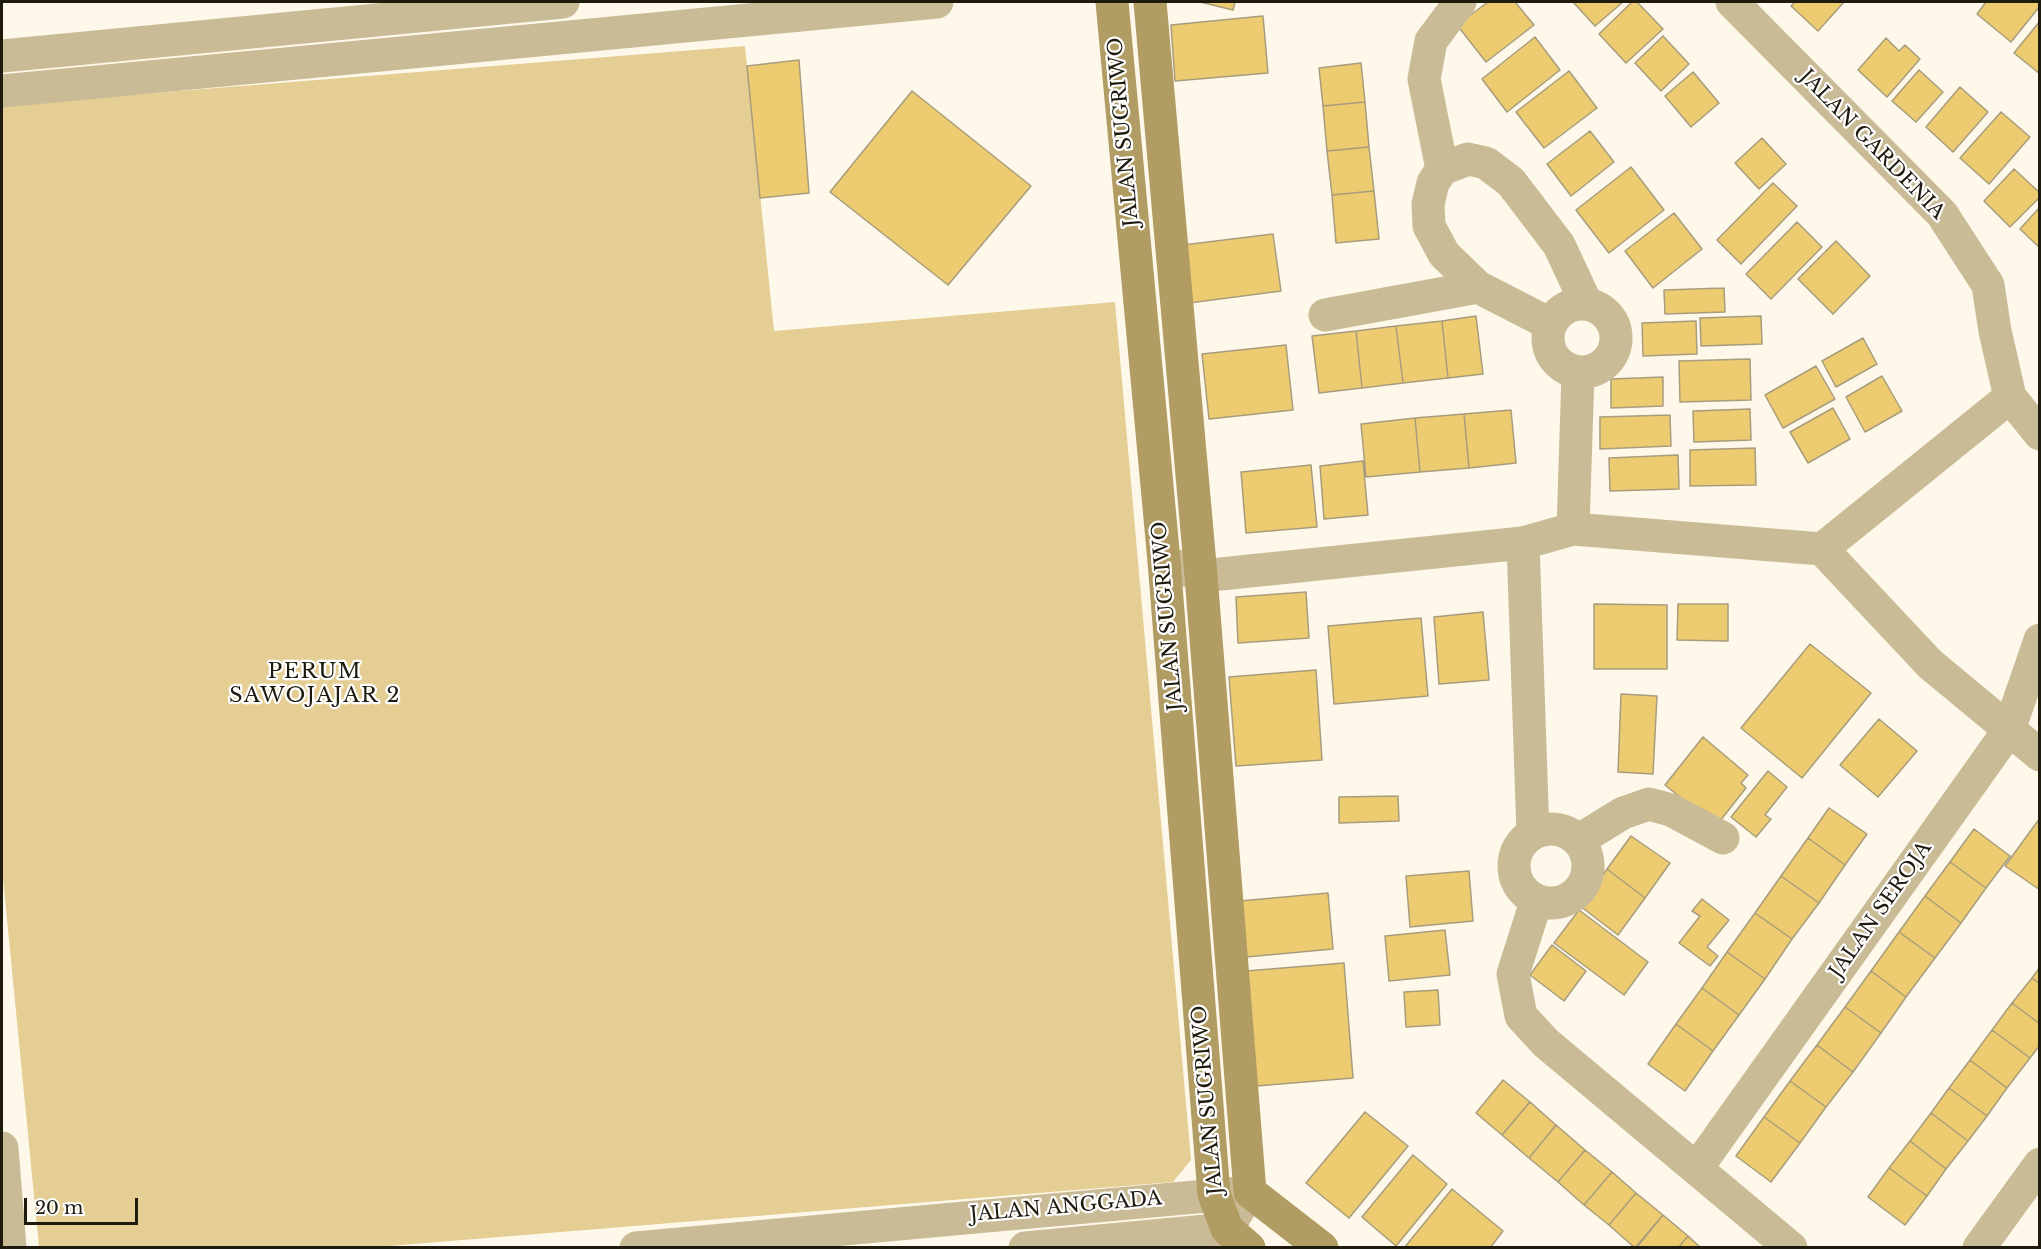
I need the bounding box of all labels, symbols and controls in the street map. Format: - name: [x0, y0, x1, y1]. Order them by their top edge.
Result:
- street label: JALAN SUGRIWO: [1104, 36, 1144, 228]
- street label: JALAN GARDENIA: [1794, 65, 1950, 225]
- street label: JALAN SUGRIWO: [1148, 520, 1188, 712]
- district label: PERUM SAWOJAJAR 2: [229, 659, 401, 709]
- street label: JALAN SEROJA: [1825, 837, 1937, 983]
- street label: JALAN SUGRIWO: [1188, 1004, 1228, 1196]
- scale bar: [27, 1186, 141, 1224]
- street label: JALAN ANGGADA: [969, 1187, 1163, 1227]
- text: 20 m: [35, 1197, 83, 1219]

